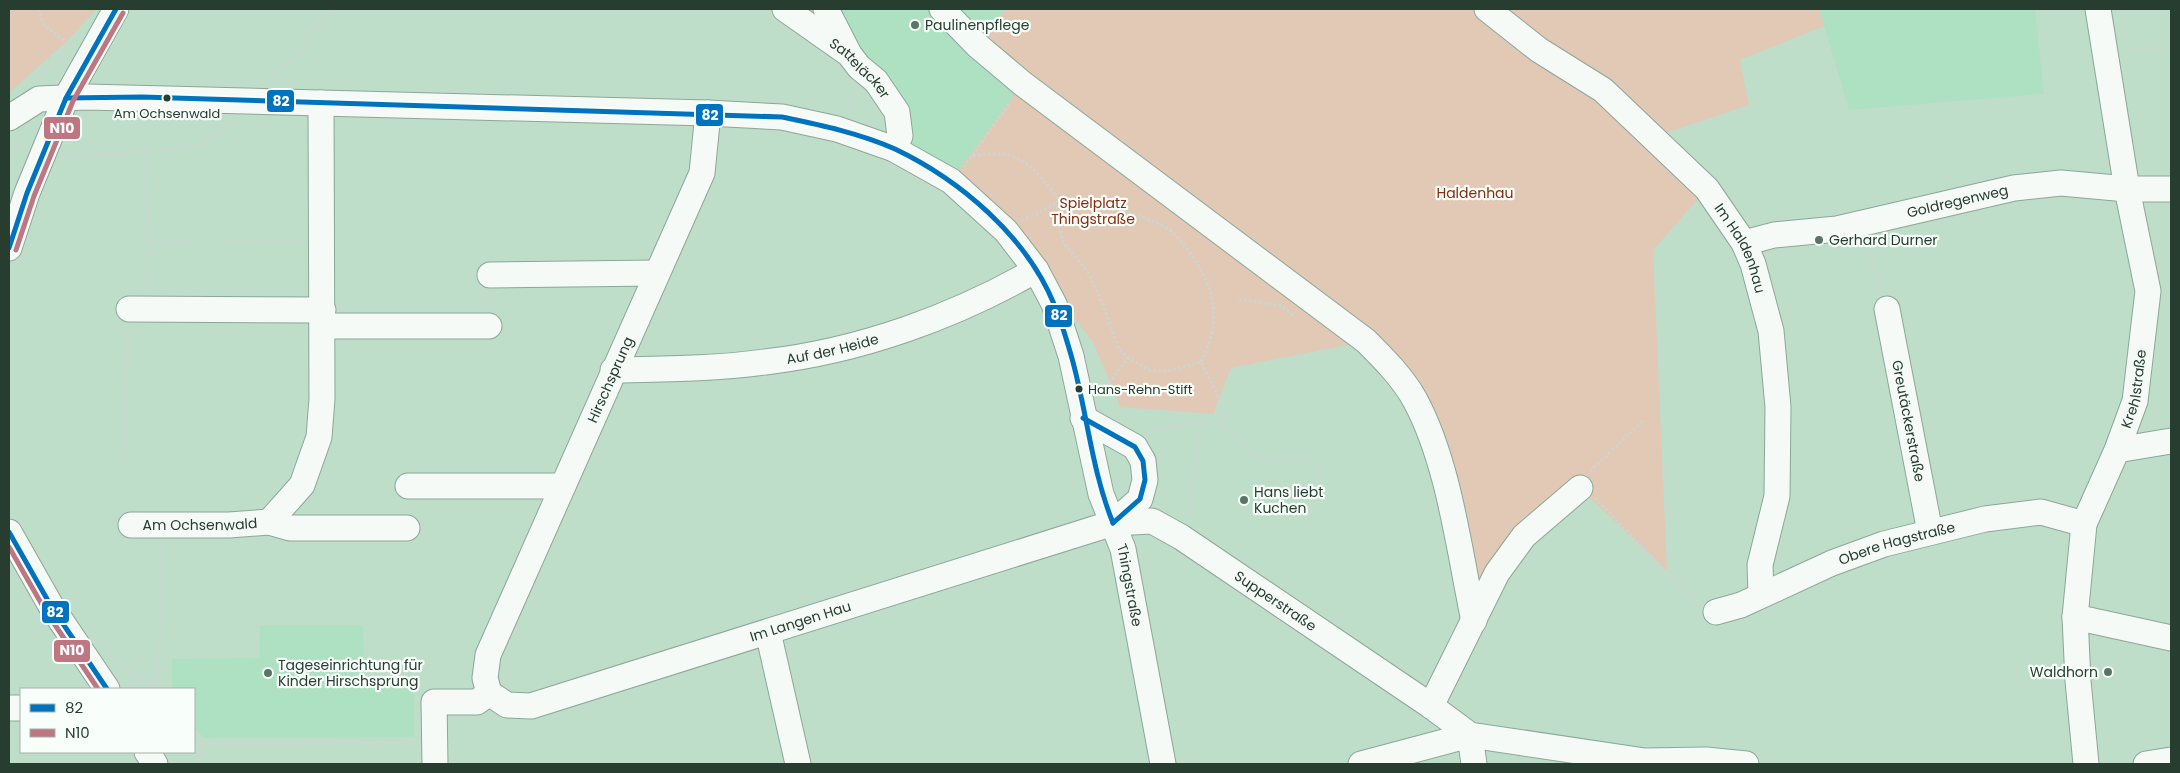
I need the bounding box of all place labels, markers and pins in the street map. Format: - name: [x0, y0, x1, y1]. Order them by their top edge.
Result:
- place label: Paulinenpflege: [925, 15, 1030, 35]
- marker: Paulinenpflege: [909, 19, 921, 31]
- marker: Am Ochsenwald: [162, 93, 172, 103]
- place label: Am Ochsenwald: [114, 104, 220, 123]
- place label: Gerhard Durner: [1829, 230, 1938, 250]
- marker: Gerhard Durner: [1813, 234, 1825, 246]
- place label: Hans-Rehn-Stift: [1088, 380, 1193, 399]
- marker: Hans-Rehn-Stift: [1074, 384, 1084, 394]
- place label: Hans liebt Kuchen: [1254, 482, 1323, 518]
- marker: Hans liebt Kuchen: [1238, 494, 1250, 506]
- place label: Tageseinrichtung für Kinder Hirschsprung: [278, 655, 423, 691]
- place label: Waldhorn: [2030, 662, 2098, 682]
- marker: Waldhorn: [2102, 666, 2114, 678]
- marker: Tageseinrichtung für Kinder Hirschsprung: [262, 667, 274, 679]

